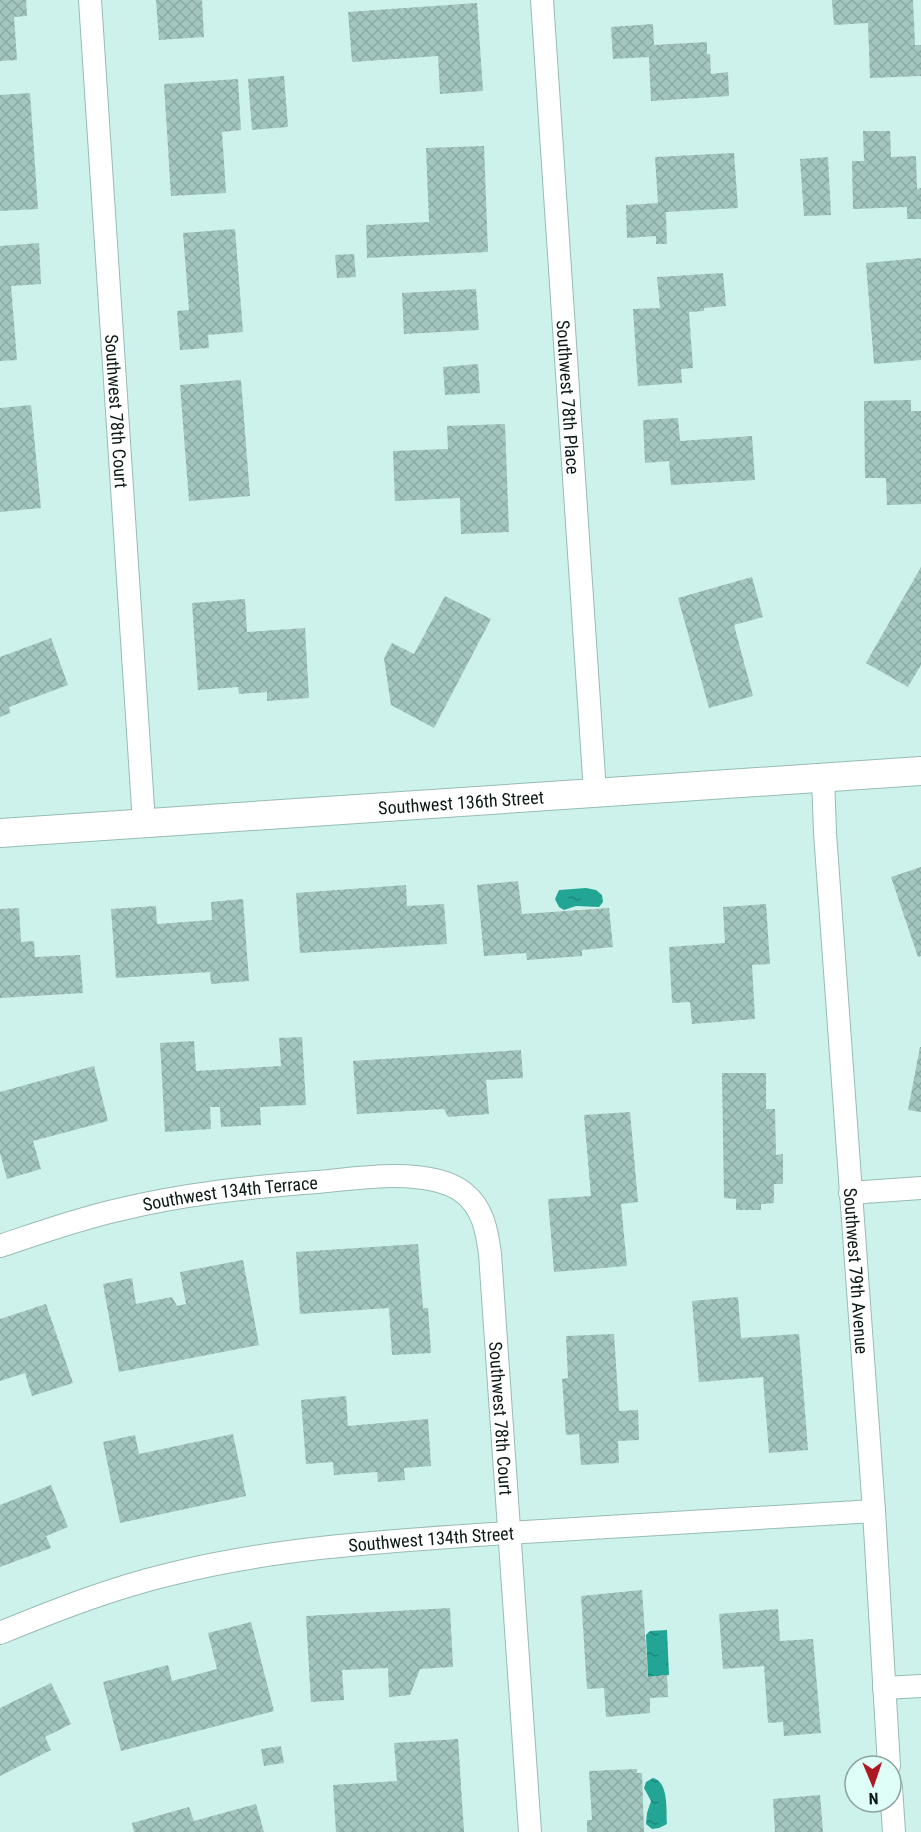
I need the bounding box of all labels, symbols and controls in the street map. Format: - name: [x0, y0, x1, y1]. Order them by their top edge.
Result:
- street label: Southwest 78th Place: [553, 319, 584, 475]
- street label: Southwest 78th Court: [101, 334, 132, 489]
- street label: Southwest 136th Street: [377, 786, 544, 818]
- street label: Southwest 134th Terrace: [141, 1171, 318, 1215]
- street label: Southwest 79th Avenue: [840, 1187, 873, 1355]
- street label: Southwest 78th Court: [486, 1341, 517, 1496]
- street label: Southwest 134th Street: [347, 1522, 515, 1555]
- north arrow: [843, 1754, 903, 1814]
- text: N: [868, 1789, 879, 1808]

